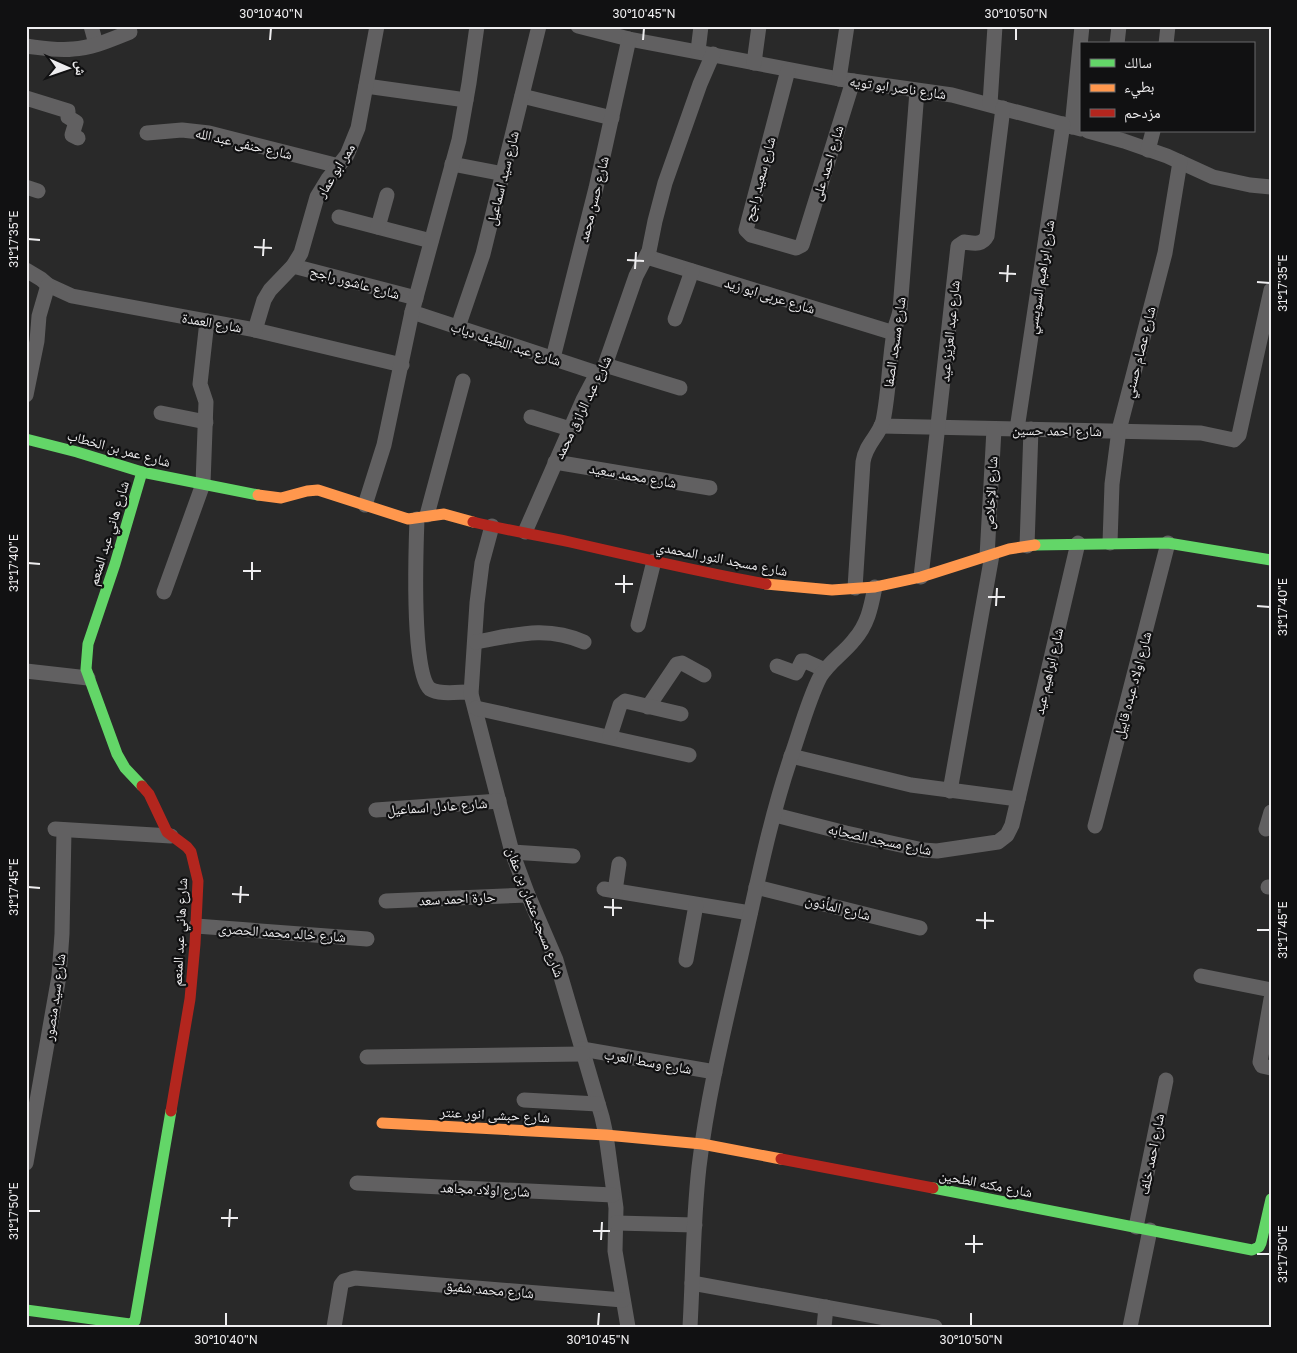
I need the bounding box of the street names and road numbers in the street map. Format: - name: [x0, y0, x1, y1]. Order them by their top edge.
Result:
- street label: شارع ناصر ابو تويه: [848, 72, 947, 104]
- street label: شارع احمد على: [807, 123, 849, 204]
- street label: شارع حنفى عبد الله: [193, 124, 294, 164]
- street label: شارع سيد اسماعيل: [482, 129, 524, 227]
- street label: شارع سعيد راجح: [739, 135, 780, 224]
- street label: ممر ابو عمار: [311, 140, 359, 201]
- street label: شارع حسن محمد: [574, 154, 614, 244]
- street label: شارع ابراهيم السويسي: [1023, 219, 1061, 336]
- street label: شارع عاشور راجح: [308, 262, 402, 304]
- street label: شارع عربى ابو زيد: [722, 273, 817, 319]
- street label: شارع عبد العزيز عيد: [935, 279, 965, 383]
- street label: شارع مسجد الصفا: [879, 296, 911, 389]
- street label: شارع عصام حسني: [1119, 304, 1162, 400]
- street label: شارع العمدة: [180, 308, 243, 338]
- street label: شارع عبد اللطيف دياب: [448, 317, 563, 371]
- street label: شارع عبد الرازق محمد: [550, 353, 616, 462]
- street label: شارع احمد حسين: [1012, 421, 1102, 441]
- street label: شارع عمر بن الخطاب: [65, 426, 173, 472]
- street label: شارع الإخلاص: [980, 456, 1002, 530]
- street label: شارع محمد سعيد: [588, 459, 678, 493]
- street label: شارع هاني عبد المنعم: [84, 479, 135, 588]
- street label: شارع مسجد النور المحمدي: [654, 537, 789, 583]
- street label: شارع ابراهيم عيد: [1030, 626, 1068, 716]
- street label: شارع اولاد عبده قابيل: [1110, 630, 1156, 741]
- street label: شارع عادل اسماعيل: [386, 794, 488, 820]
- street label: شارع مسجد الصحابه: [826, 820, 933, 860]
- street label: شارع مسجد عثمان بن عفان: [501, 844, 569, 980]
- street label: شارع هاني عبد المنعم: [168, 877, 194, 987]
- street label: حارة احمد سعد: [418, 887, 496, 909]
- street label: شارع المأذون: [803, 891, 872, 925]
- street label: شارع خالد محمد الحصرى: [217, 919, 346, 947]
- street label: شارع سيد منصور: [39, 952, 71, 1043]
- street label: شارع وسط العرب: [602, 1045, 693, 1079]
- street label: شارع حبشى انور عنتر: [439, 1103, 550, 1127]
- street label: شارع احمد خلف: [1135, 1112, 1169, 1196]
- street label: شارع مكنه الطحين: [938, 1166, 1034, 1202]
- street label: شارع اولاد مجاهد: [440, 1178, 530, 1202]
- street label: شارع محمد شفيق: [443, 1277, 535, 1303]

